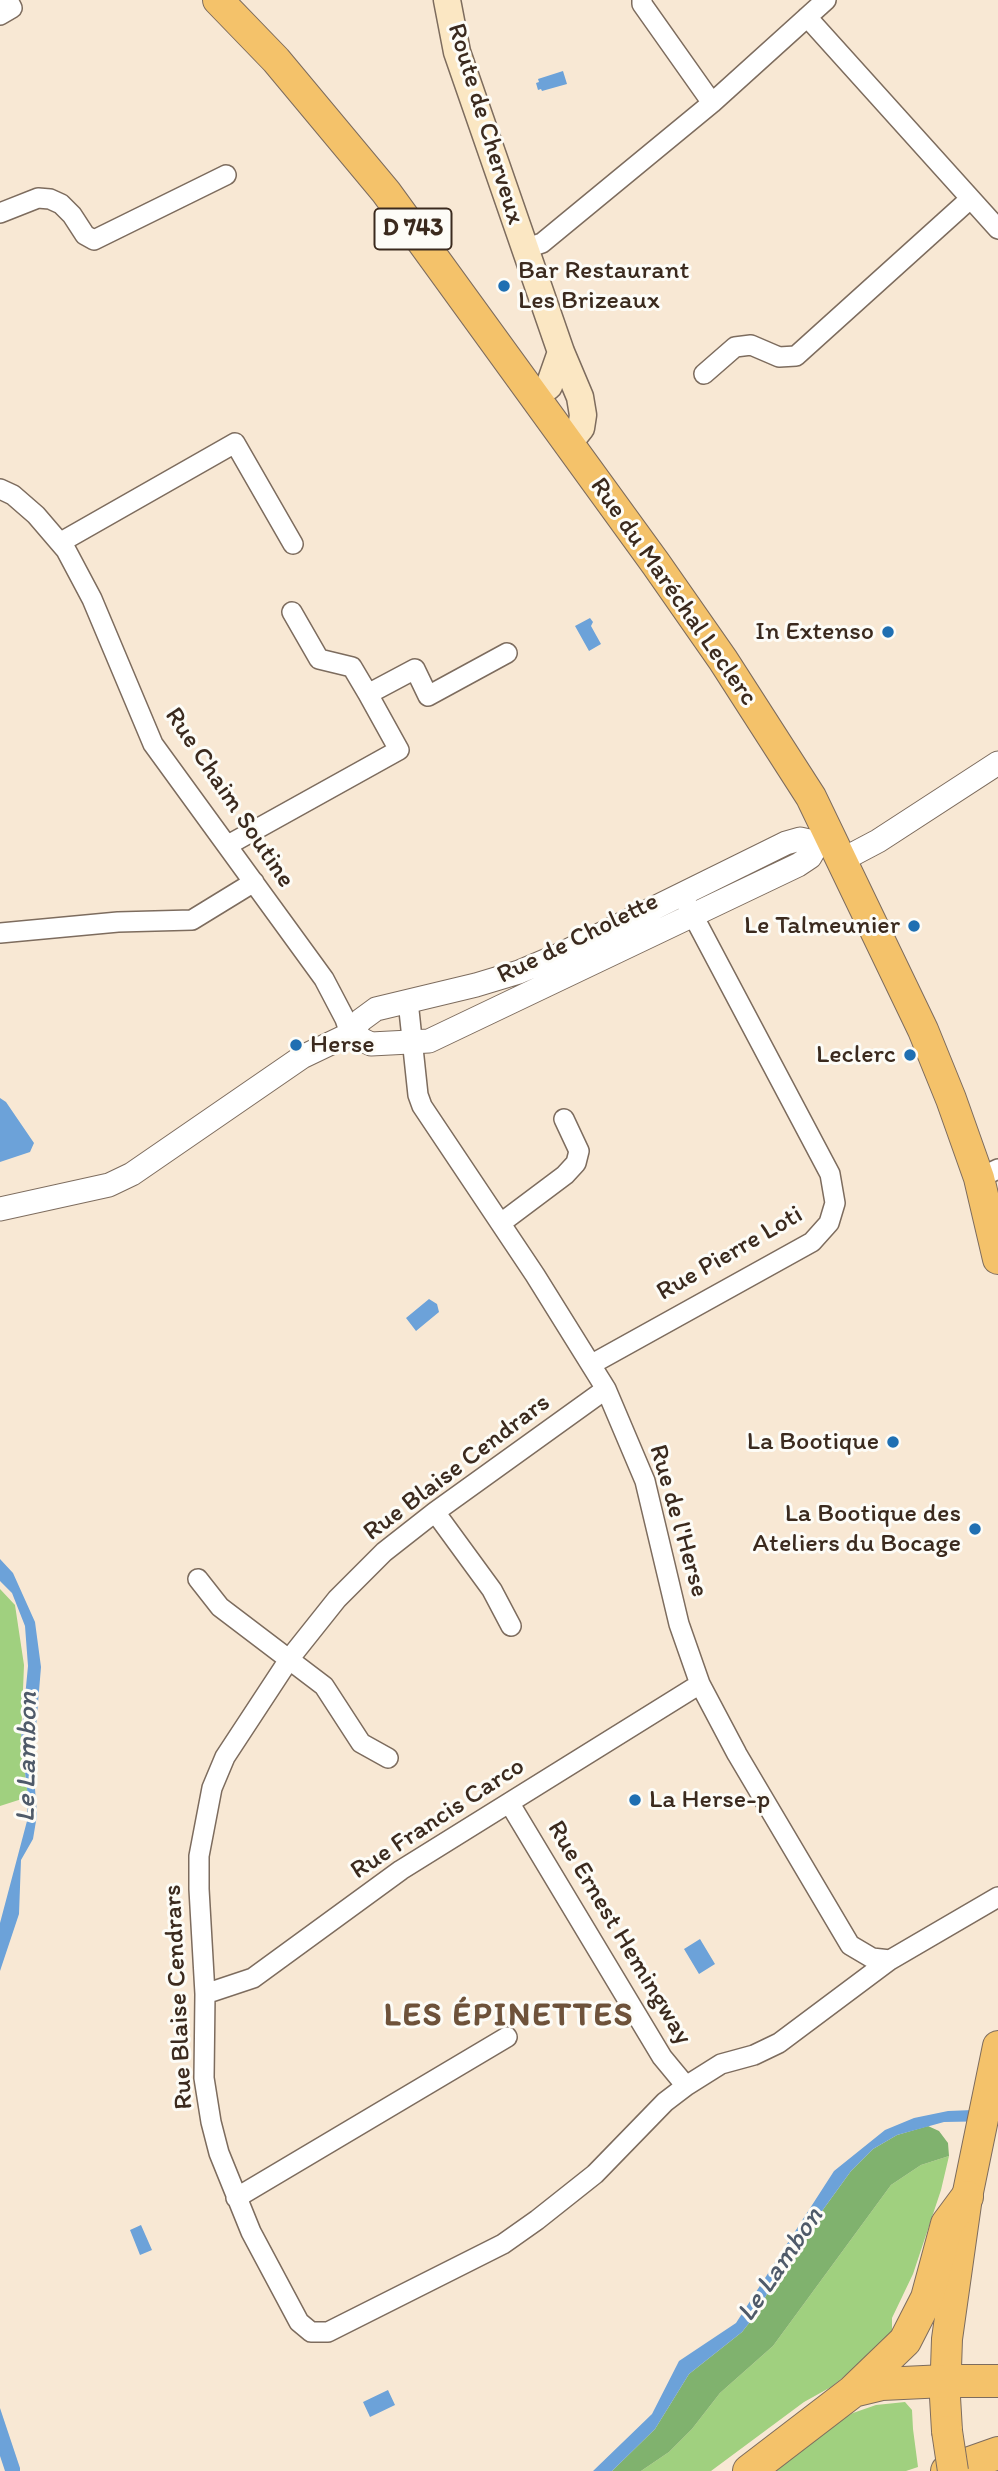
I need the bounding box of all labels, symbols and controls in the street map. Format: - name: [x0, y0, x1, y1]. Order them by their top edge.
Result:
- street label: Route de Cherveux: [440, 20, 530, 228]
- road number: D 743: [374, 209, 452, 250]
- place label: Bar Restaurant Les Brizeaux: [518, 255, 689, 316]
- marker: Bar Restaurant Les Brizeaux: [496, 278, 512, 294]
- street label: Rue du Maréchal Leclerc: [582, 472, 764, 712]
- place label: In Extenso: [755, 616, 874, 648]
- marker: In Extenso: [880, 624, 896, 640]
- street label: Rue Chaim Soutine: [157, 702, 301, 894]
- street label: Rue de Cholette: [492, 887, 664, 991]
- place label: Le Talmeunier: [744, 910, 900, 942]
- marker: Le Talmeunier: [906, 918, 922, 934]
- place label: Herse: [310, 1029, 375, 1061]
- marker: Herse: [288, 1037, 304, 1053]
- place label: Leclerc: [816, 1039, 896, 1071]
- marker: Leclerc: [902, 1047, 918, 1063]
- street label: Rue Pierre Loti: [651, 1200, 809, 1308]
- street label: Rue Blaise Cendrars: [358, 1388, 556, 1548]
- place label: La Bootique: [747, 1426, 879, 1458]
- marker: La Bootique: [885, 1434, 901, 1450]
- street label: Rue de l'Herse: [641, 1441, 715, 1601]
- place label: La Bootique des Ateliers du Bocage: [752, 1498, 961, 1560]
- marker: La Bootique des Ateliers du Bocage: [967, 1521, 983, 1537]
- water label: Le Lambon: [10, 1691, 46, 1823]
- street label: Rue Francis Carco: [345, 1751, 531, 1887]
- place label: La Herse-p: [649, 1784, 770, 1816]
- marker: La Herse-p: [627, 1792, 643, 1808]
- street label: Rue Ernest Hemingway: [540, 1815, 698, 2051]
- street label: Rue Blaise Cendrars: [158, 1884, 200, 2110]
- district label: LES ÉPINETTES: [385, 1997, 633, 2037]
- water label: Le Lambon: [731, 2201, 831, 2329]

